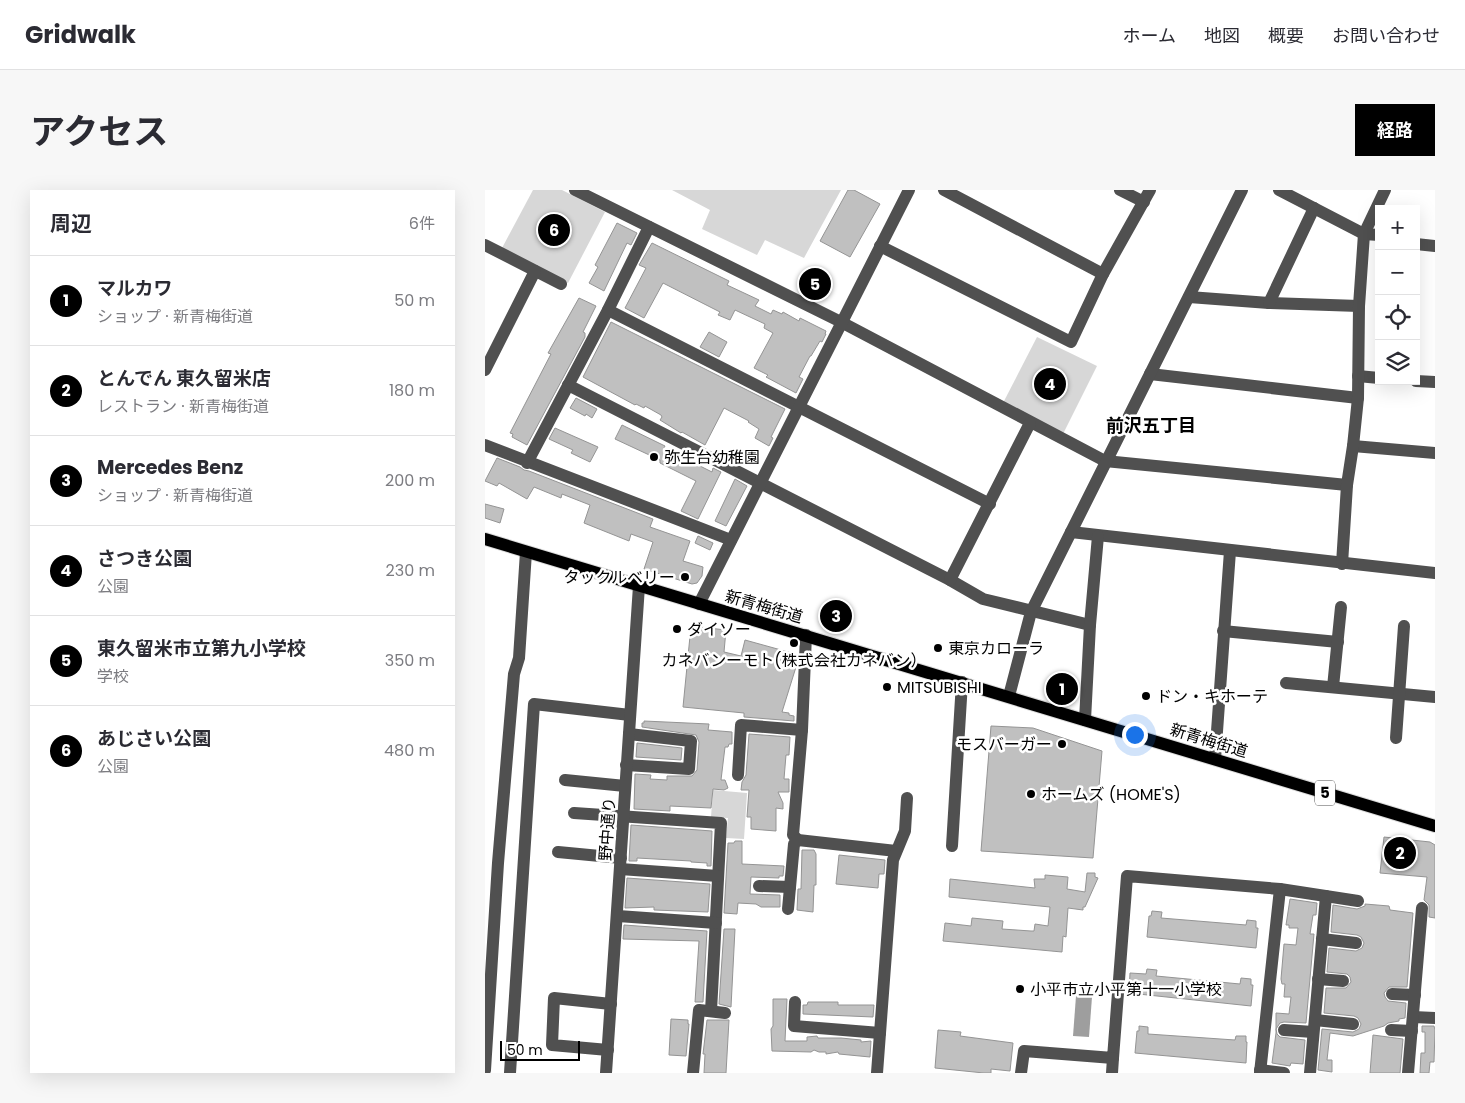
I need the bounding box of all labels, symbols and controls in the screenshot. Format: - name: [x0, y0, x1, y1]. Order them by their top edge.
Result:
- text: Gridwalk: [25, 18, 136, 51]
- text: ホーム: [1123, 23, 1176, 48]
- text: 地図: [1204, 23, 1240, 48]
- text: 概要: [1268, 23, 1304, 48]
- text: お問い合わせ: [1332, 23, 1440, 48]
- button: 経路: [1355, 104, 1435, 156]
- text: アクセス: [30, 107, 168, 156]
- map controls: [1375, 205, 1420, 385]
- button: +: [1375, 205, 1420, 250]
- text: 周辺: [50, 209, 92, 238]
- pin: 6: [538, 211, 570, 249]
- text: 6件: [409, 212, 435, 235]
- button: −: [1375, 250, 1420, 295]
- pin: 5: [799, 265, 831, 303]
- text: マルカワ: [97, 275, 172, 302]
- text: 1: [63, 289, 69, 312]
- text: 50 m: [394, 289, 435, 312]
- button: locate: [1375, 295, 1420, 340]
- text: ショップ · 新青梅街道: [97, 305, 253, 328]
- button: layers: [1375, 340, 1420, 385]
- text: とんでん 東久留米店: [97, 365, 271, 392]
- pin: 4: [1034, 365, 1066, 403]
- text: 2: [61, 379, 71, 402]
- text: 180 m: [389, 379, 435, 402]
- text: レストラン · 新青梅街道: [97, 395, 269, 418]
- district label: 前沢五丁目: [1106, 413, 1196, 438]
- place label: 弥生台幼稚園: [664, 446, 760, 469]
- marker: 弥生台幼稚園: [648, 451, 660, 463]
- text: Mercedes Benz: [97, 454, 243, 481]
- text: 3: [61, 469, 71, 492]
- text: 200 m: [385, 469, 435, 492]
- text: ショップ · 新青梅街道: [97, 484, 253, 507]
- text: さつき公園: [97, 545, 192, 572]
- text: 4: [61, 559, 71, 582]
- text: 230 m: [386, 559, 435, 582]
- place label: タックルベリー: [563, 566, 675, 589]
- marker: タックルベリー: [679, 571, 691, 583]
- text: 公園: [97, 575, 129, 598]
- street label: 新青梅街道: [722, 584, 805, 629]
- pin: 3: [820, 597, 852, 635]
- place label: ダイソー: [687, 618, 751, 641]
- marker: ダイソー: [671, 623, 683, 635]
- text: 東久留米市立第九小学校: [97, 635, 306, 662]
- marker: カネバンーモト(株式会社カネバン）: [788, 637, 800, 649]
- place label: 東京カローラ: [948, 637, 1044, 660]
- marker: 東京カローラ: [932, 642, 944, 654]
- text: 5: [61, 649, 71, 672]
- text: 350 m: [385, 649, 435, 672]
- place label: カネバンーモト(株式会社カネバン）: [662, 649, 926, 672]
- text: 学校: [97, 665, 129, 688]
- pin: 1: [1046, 670, 1078, 708]
- place label: MITSUBISHI: [897, 676, 982, 699]
- marker: MITSUBISHI: [881, 681, 893, 693]
- place label: ドン・キホーテ: [1156, 685, 1268, 708]
- marker: ドン・キホーテ: [1140, 690, 1152, 702]
- street label: 新青梅街道: [1167, 718, 1250, 763]
- your location: [1122, 722, 1148, 748]
- text: あじさい公園: [97, 725, 211, 752]
- place label: モスバーガー: [956, 733, 1052, 756]
- marker: モスバーガー: [1056, 738, 1068, 750]
- text: 6: [61, 739, 71, 762]
- text: 480 m: [384, 739, 435, 762]
- text: 公園: [97, 755, 129, 778]
- road number: 5: [1315, 780, 1335, 806]
- place label: ホームズ (HOME'S): [1041, 783, 1181, 806]
- marker: ホームズ (HOME'S): [1025, 788, 1037, 800]
- street label: 野中通り: [594, 796, 621, 862]
- pin: 2: [1384, 834, 1416, 872]
- place label: 小平市立小平第十一小学校: [1030, 978, 1222, 1001]
- marker: 小平市立小平第十一小学校: [1014, 983, 1026, 995]
- scale bar: [500, 1038, 580, 1061]
- text: 50 m: [507, 1040, 543, 1060]

